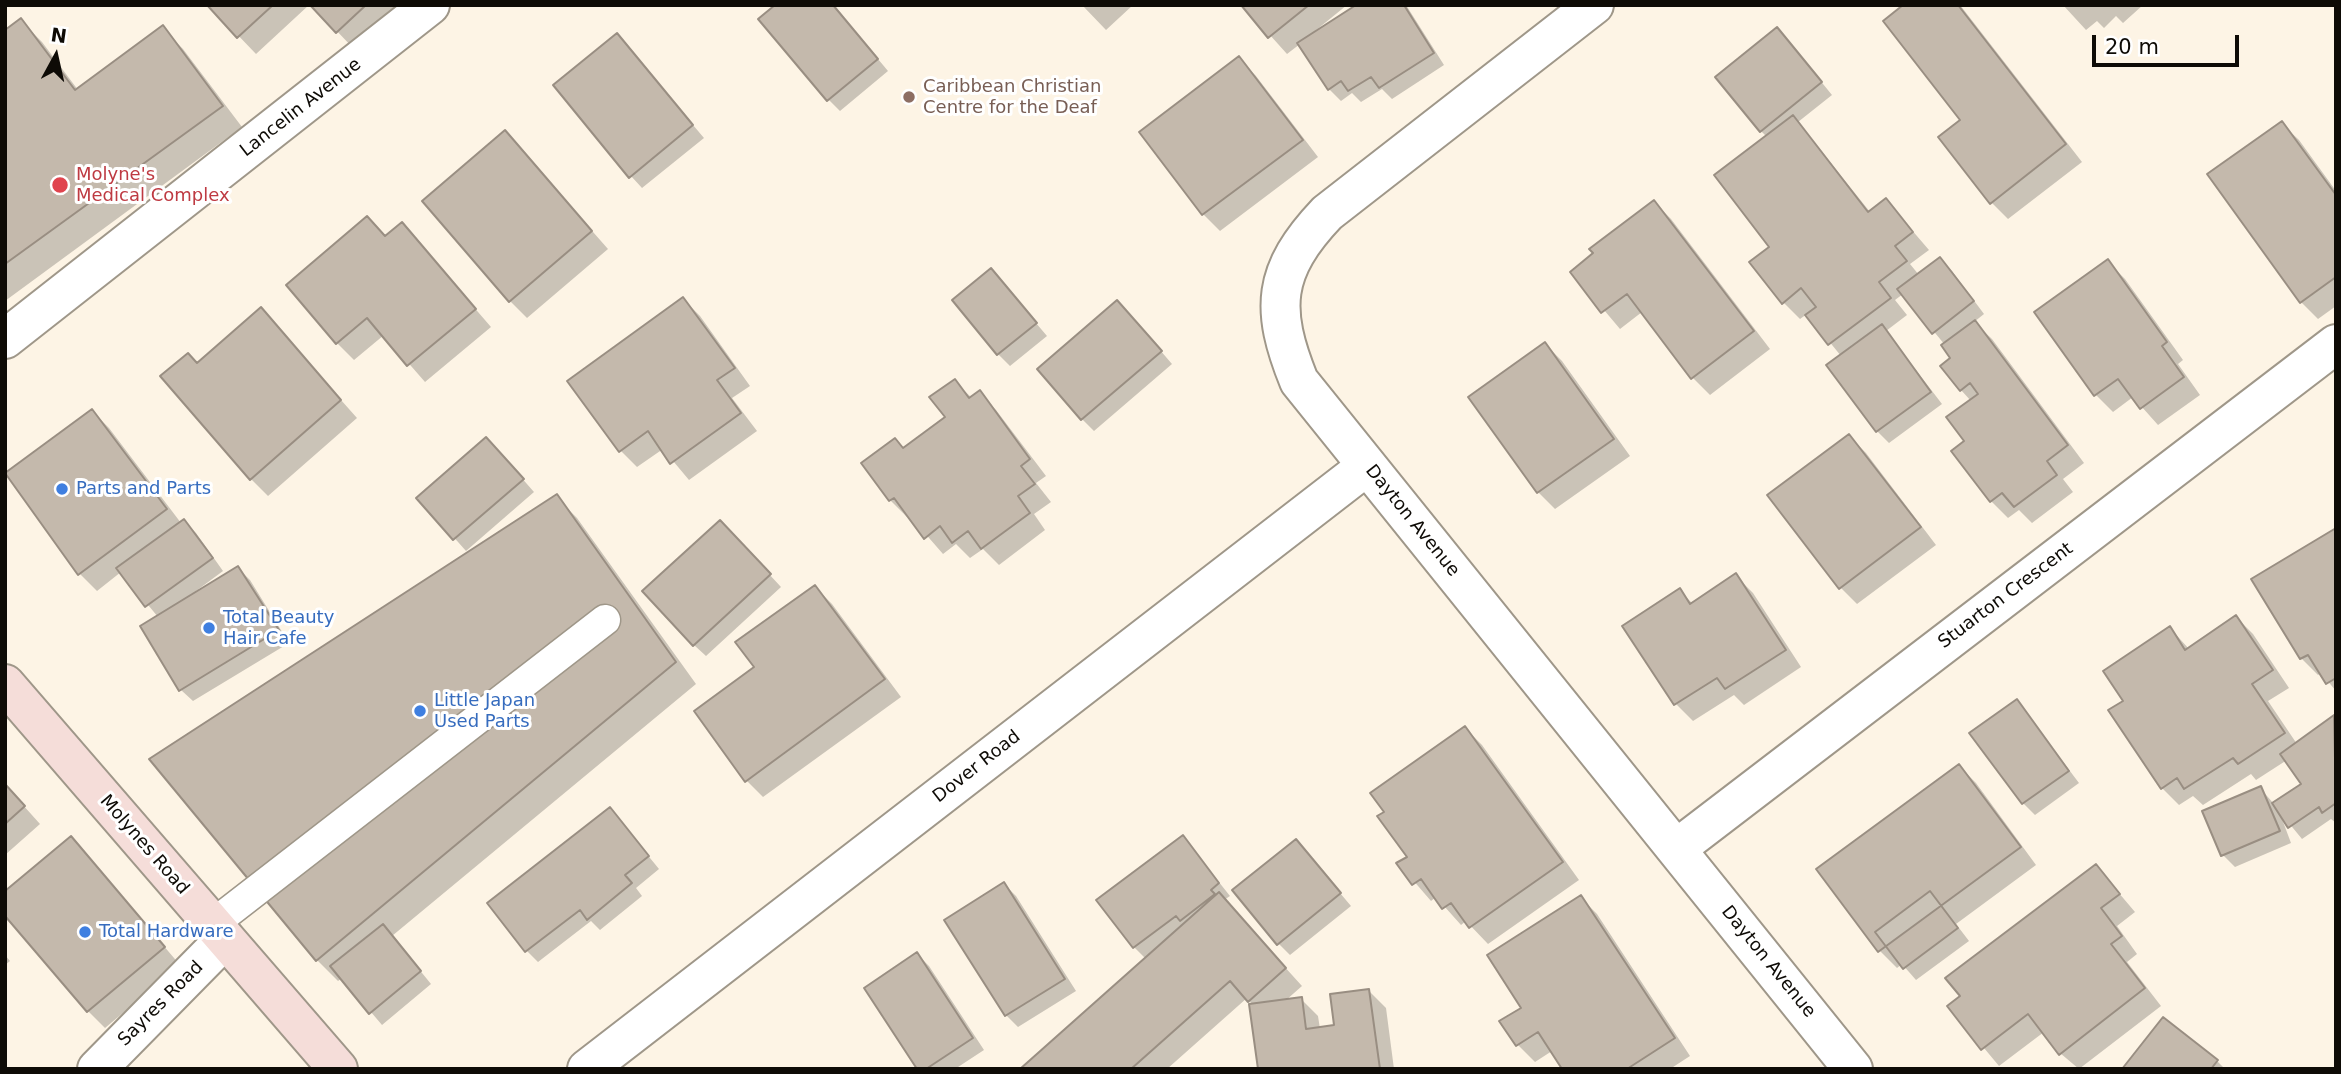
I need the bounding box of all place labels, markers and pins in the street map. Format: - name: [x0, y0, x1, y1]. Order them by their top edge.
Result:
- place label: Caribbean Christian Centre for the Deaf: [923, 76, 1101, 119]
- marker: Caribbean Christian Centre for the Deaf: [901, 89, 917, 105]
- place label: Molyne's Medical Complex: [76, 164, 230, 206]
- marker: Molyne's Medical Complex: [50, 175, 70, 195]
- place label: Parts and Parts: [76, 478, 211, 500]
- marker: Parts and Parts: [54, 481, 70, 497]
- place label: Total Beauty Hair Cafe: [223, 607, 334, 650]
- marker: Total Beauty Hair Cafe: [201, 620, 217, 636]
- place label: Little Japan Used Parts: [434, 690, 535, 732]
- marker: Little Japan Used Parts: [412, 703, 428, 719]
- place label: Total Hardware: [99, 921, 234, 943]
- marker: Total Hardware: [77, 924, 93, 940]

